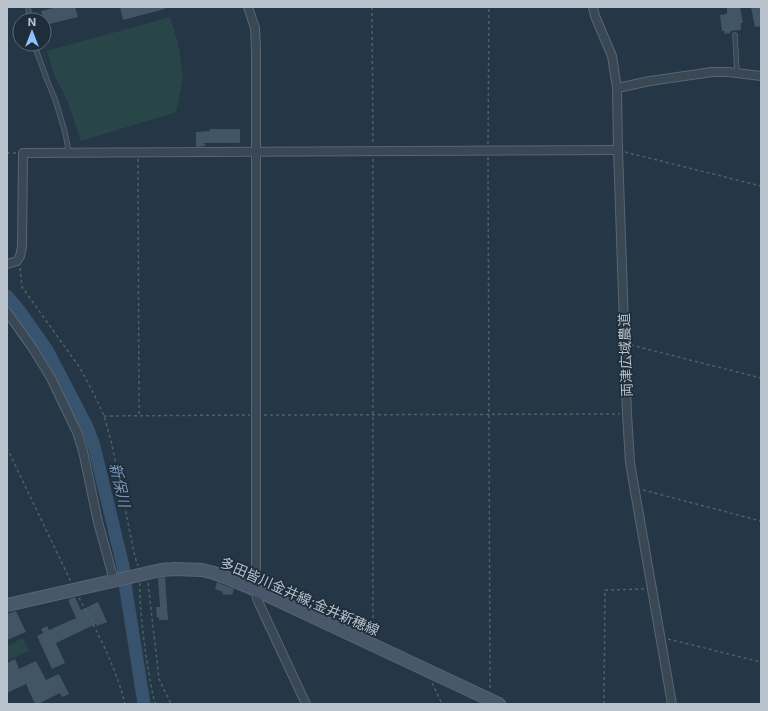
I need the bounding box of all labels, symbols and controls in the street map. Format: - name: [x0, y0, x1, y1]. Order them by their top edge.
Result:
- north arrow: [12, 12, 52, 52]
- text: N: [28, 15, 36, 29]
- street label: 両津広域農道: [615, 313, 635, 397]
- water label: 新保川: [106, 461, 135, 511]
- street label: 多田皆川金井線;金井新穂線: [218, 553, 382, 639]

